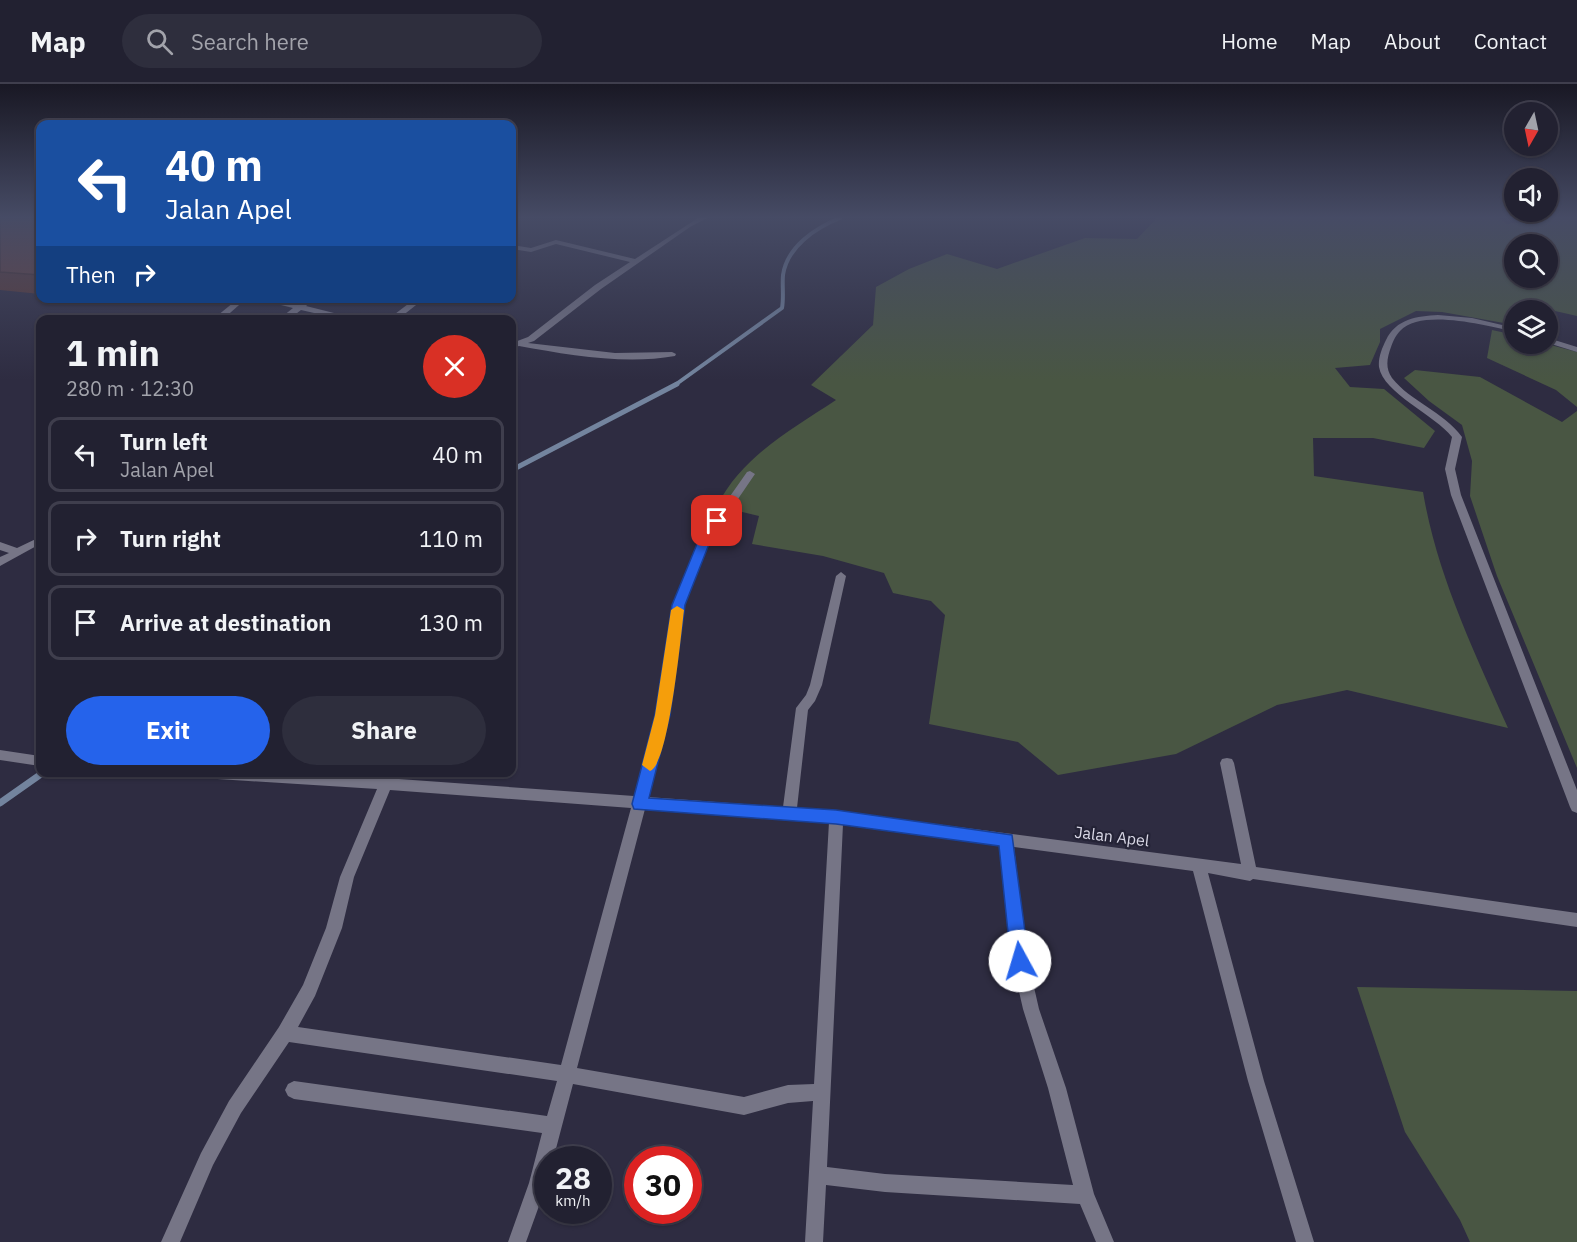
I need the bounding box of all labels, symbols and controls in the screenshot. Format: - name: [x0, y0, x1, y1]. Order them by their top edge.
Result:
- search box: [122, 14, 542, 68]
- text: Map: [30, 23, 86, 60]
- icon: search: [143, 25, 176, 58]
- text: Search here: [191, 27, 309, 56]
- text: Home: [1221, 27, 1278, 55]
- text: Map: [1311, 27, 1351, 55]
- text: About: [1384, 27, 1441, 55]
- text: Contact: [1474, 27, 1547, 55]
- north arrow: [1504, 102, 1558, 156]
- map controls: [1504, 102, 1558, 354]
- text: 40 m: [165, 138, 263, 193]
- icon: left: [66, 144, 144, 222]
- button: sound: [1504, 168, 1558, 222]
- text: Jalan Apel: [165, 191, 292, 226]
- button: search: [1504, 234, 1558, 288]
- icon: right: [128, 258, 161, 291]
- text: Then: [66, 260, 116, 289]
- button: layers: [1504, 300, 1558, 354]
- text: 1 min: [66, 329, 160, 376]
- button: close: [423, 335, 486, 398]
- text: 280 m · 12:30: [66, 375, 194, 402]
- text: Turn left: [120, 427, 208, 456]
- icon: left: [69, 438, 102, 471]
- text: 40 m: [432, 440, 483, 469]
- text: Jalan Apel: [120, 456, 214, 483]
- pin: [691, 495, 742, 546]
- icon: arrive: [700, 504, 733, 537]
- icon: right: [69, 522, 102, 555]
- text: Turn right: [120, 524, 221, 553]
- text: 110 m: [419, 524, 483, 553]
- icon: arrive: [69, 606, 102, 639]
- text: Arrive at destination: [120, 608, 331, 637]
- text: 130 m: [419, 608, 483, 637]
- button: Exit: [66, 696, 270, 765]
- button: Share: [282, 696, 486, 765]
- street label: Jalan Apel: [1073, 821, 1151, 851]
- position arrow: [988, 929, 1052, 993]
- speed limit sign: 30: [624, 1146, 702, 1224]
- text: 28: [555, 1158, 591, 1197]
- text: km/h: [555, 1191, 591, 1210]

